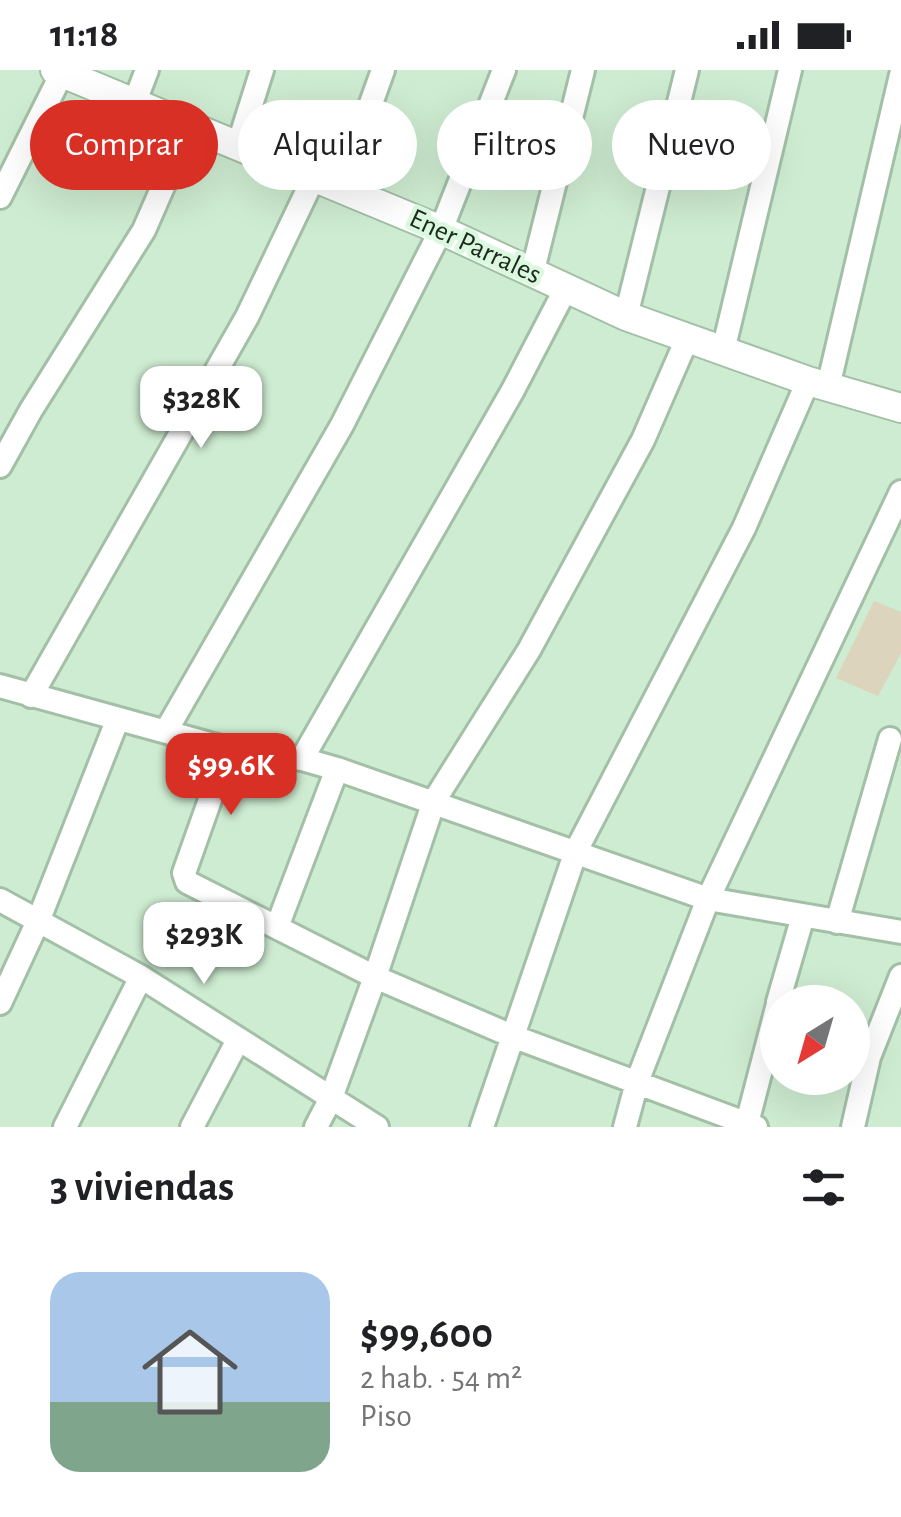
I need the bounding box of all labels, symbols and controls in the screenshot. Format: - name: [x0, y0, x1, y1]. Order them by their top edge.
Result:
- text: 11:18: [50, 16, 118, 54]
- chip: Comprar: [30, 100, 218, 190]
- chip: Alquilar: [238, 100, 417, 190]
- chip: Filtros: [437, 100, 592, 190]
- chip: Nuevo: [612, 100, 771, 190]
- street label: Ener Parrales: [405, 204, 545, 290]
- pin: $328K: [131, 366, 271, 451]
- text: $328K: [162, 382, 240, 414]
- pin: $99.6K: [150, 733, 312, 818]
- text: $99.6K: [188, 749, 274, 781]
- pin: $293K: [134, 902, 274, 987]
- text: $293K: [165, 918, 243, 950]
- north arrow: [760, 985, 870, 1095]
- map controls: [760, 985, 870, 1095]
- icon: filters: [796, 1160, 851, 1215]
- text: 3 viviendas: [50, 1166, 234, 1208]
- icon: home: [130, 1312, 250, 1432]
- text: $99,600: [360, 1313, 493, 1355]
- text: 2 hab. · 54 m²: [360, 1362, 522, 1394]
- text: Piso: [360, 1400, 412, 1432]

